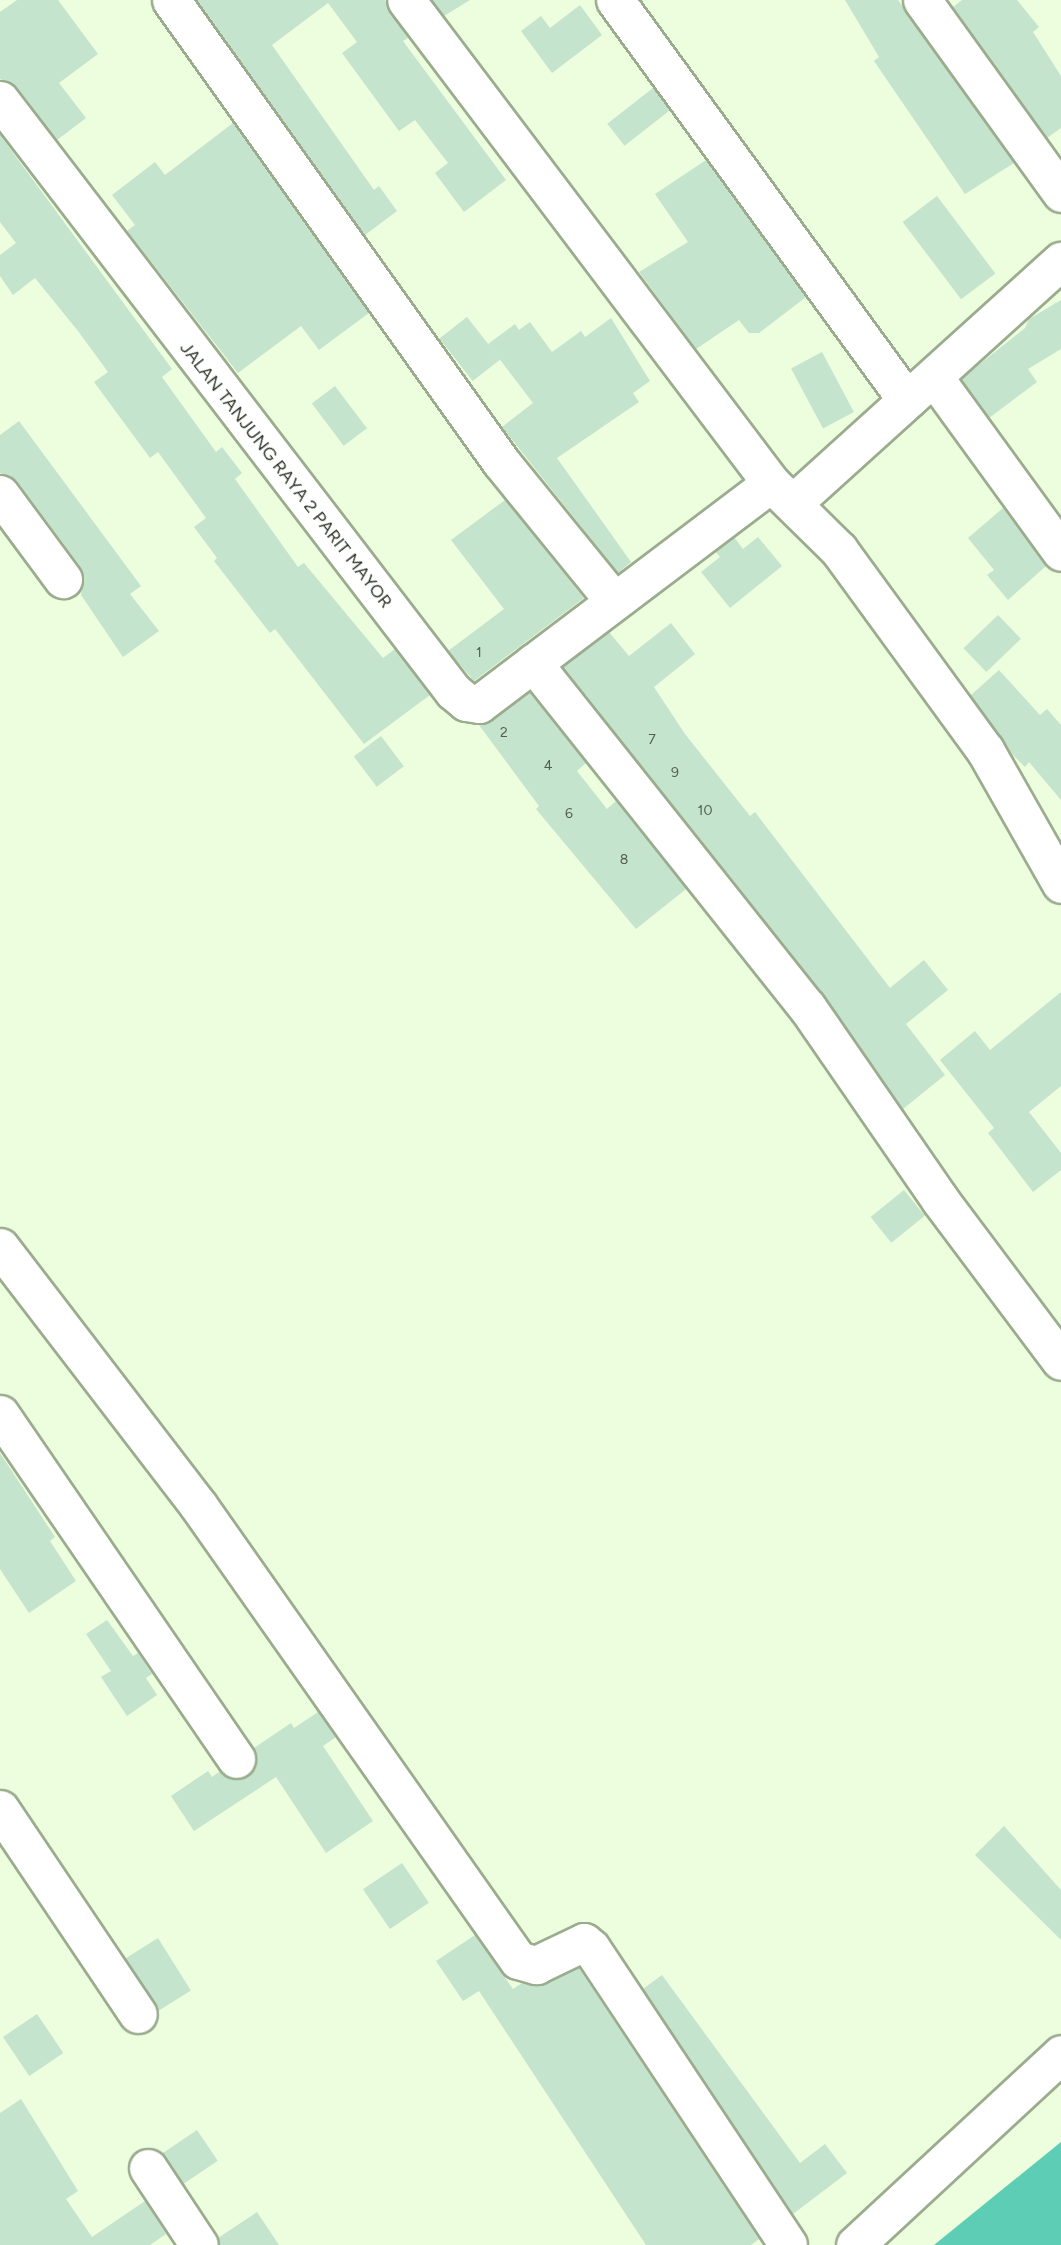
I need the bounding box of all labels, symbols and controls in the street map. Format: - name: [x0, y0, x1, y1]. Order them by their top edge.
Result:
- street label: JALAN TANJUNG RAYA 2 PARIT MAYOR: [175, 338, 397, 612]
- house number: 1: [476, 645, 482, 661]
- house number: 2: [500, 725, 508, 741]
- house number: 7: [648, 732, 656, 748]
- house number: 4: [544, 758, 552, 774]
- house number: 9: [671, 765, 679, 781]
- house number: 10: [698, 803, 712, 819]
- house number: 6: [565, 806, 573, 822]
- house number: 8: [620, 852, 628, 868]

